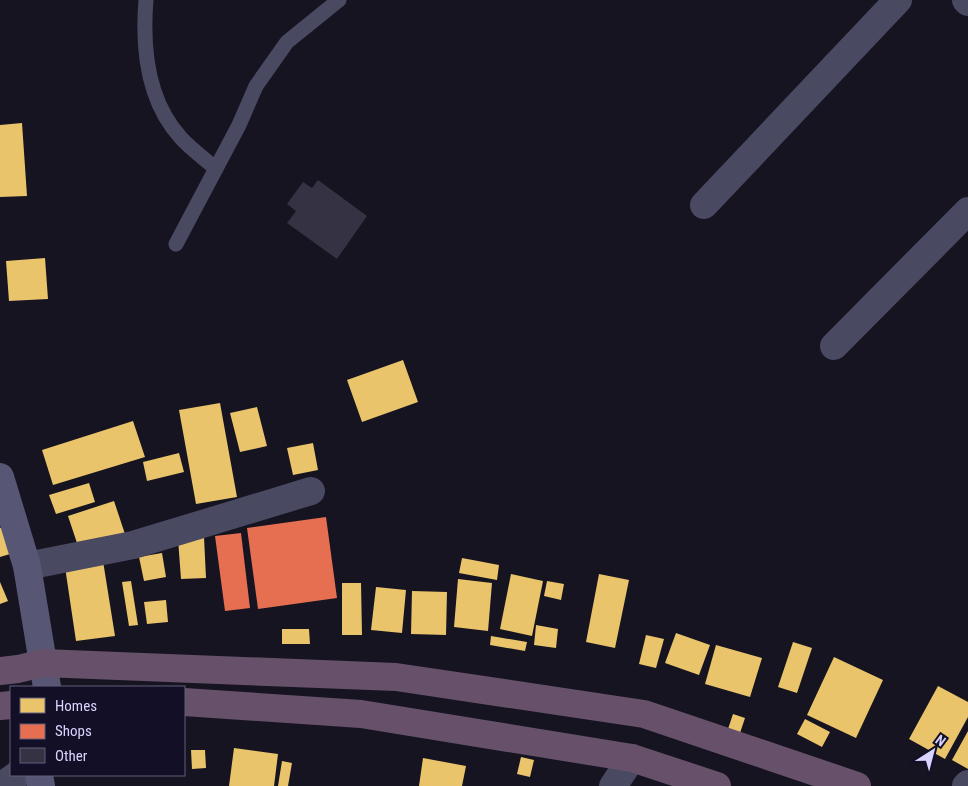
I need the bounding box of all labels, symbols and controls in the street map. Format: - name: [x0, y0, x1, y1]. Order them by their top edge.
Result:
- legend: [10, 686, 185, 776]
- text: Homes: [55, 697, 97, 715]
- text: Shops: [55, 722, 92, 740]
- north arrow: [908, 726, 958, 776]
- text: N: [932, 731, 949, 749]
- text: Other: [55, 747, 88, 765]

